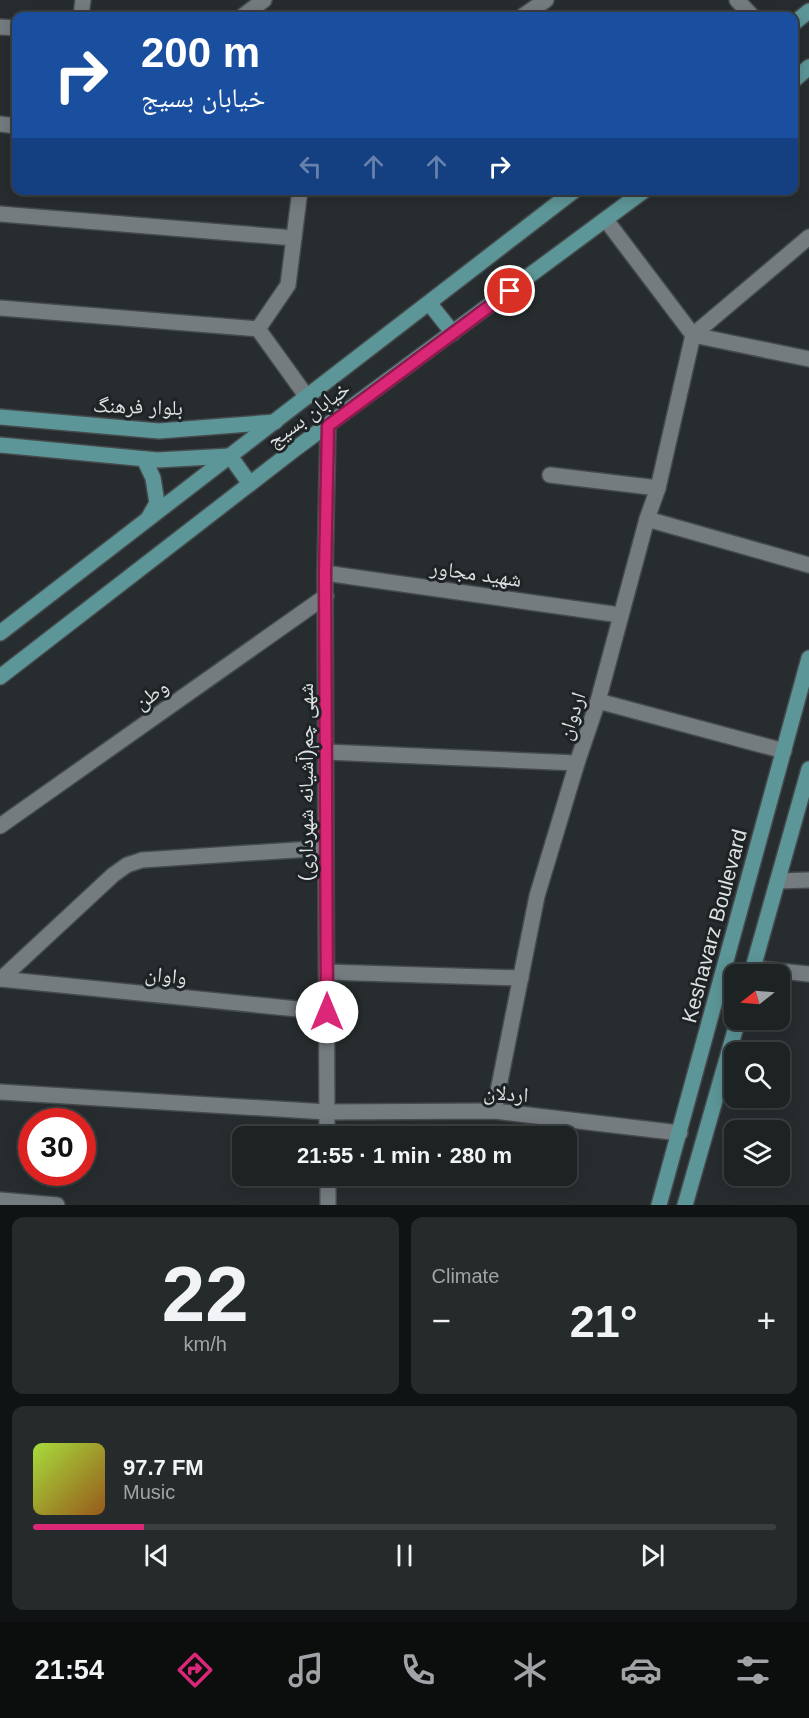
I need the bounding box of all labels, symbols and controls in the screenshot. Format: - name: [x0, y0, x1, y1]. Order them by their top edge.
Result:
- text: 200 m: [141, 29, 260, 76]
- icon: right: [42, 36, 120, 114]
- text: خیابان بسیج: [141, 83, 265, 113]
- icon: left: [294, 150, 327, 183]
- icon: ahead: [357, 150, 390, 183]
- icon: ahead: [420, 150, 453, 183]
- icon: right: [483, 150, 516, 183]
- pin: [484, 265, 535, 316]
- icon: arrive: [493, 274, 526, 307]
- street label: خیابان بسیج: [262, 376, 355, 453]
- street label: بلوار فرهنگ: [93, 393, 183, 420]
- street label: شهید مجاور: [428, 555, 523, 592]
- street label: وطن: [130, 674, 173, 715]
- street label: شهی چم(آشیانه شهرداری): [294, 683, 320, 881]
- street label: اردوان: [553, 689, 590, 743]
- street label: Keshavarz Boulevard: [677, 827, 751, 1025]
- street label: واوان: [144, 961, 188, 990]
- north arrow: [724, 964, 790, 1030]
- map controls: [724, 964, 790, 1186]
- position arrow: [295, 980, 359, 1044]
- button: search: [724, 1042, 790, 1108]
- street label: اردلان: [483, 1080, 529, 1107]
- speed limit sign: 30: [18, 1108, 96, 1186]
- button: layers: [724, 1120, 790, 1186]
- text: 21:55 · 1 min · 280 m: [297, 1143, 512, 1168]
- text: 22: [162, 1250, 249, 1338]
- text: Climate: [432, 1265, 499, 1287]
- text: 21°: [570, 1296, 638, 1347]
- text: −: [432, 1302, 451, 1339]
- text: +: [757, 1302, 776, 1339]
- text: km/h: [184, 1333, 227, 1355]
- text: 97.7 FM: [123, 1455, 204, 1480]
- text: Music: [123, 1481, 175, 1503]
- icon: previous: [140, 1539, 173, 1572]
- icon: pause: [388, 1539, 421, 1572]
- icon: next: [636, 1539, 669, 1572]
- icon: directions: [174, 1649, 216, 1691]
- icon: music: [285, 1649, 327, 1691]
- icon: phone: [397, 1649, 439, 1691]
- icon: climate: [509, 1649, 551, 1691]
- icon: car: [620, 1649, 662, 1691]
- icon: filters: [732, 1649, 774, 1691]
- text: 21:54: [35, 1655, 104, 1685]

